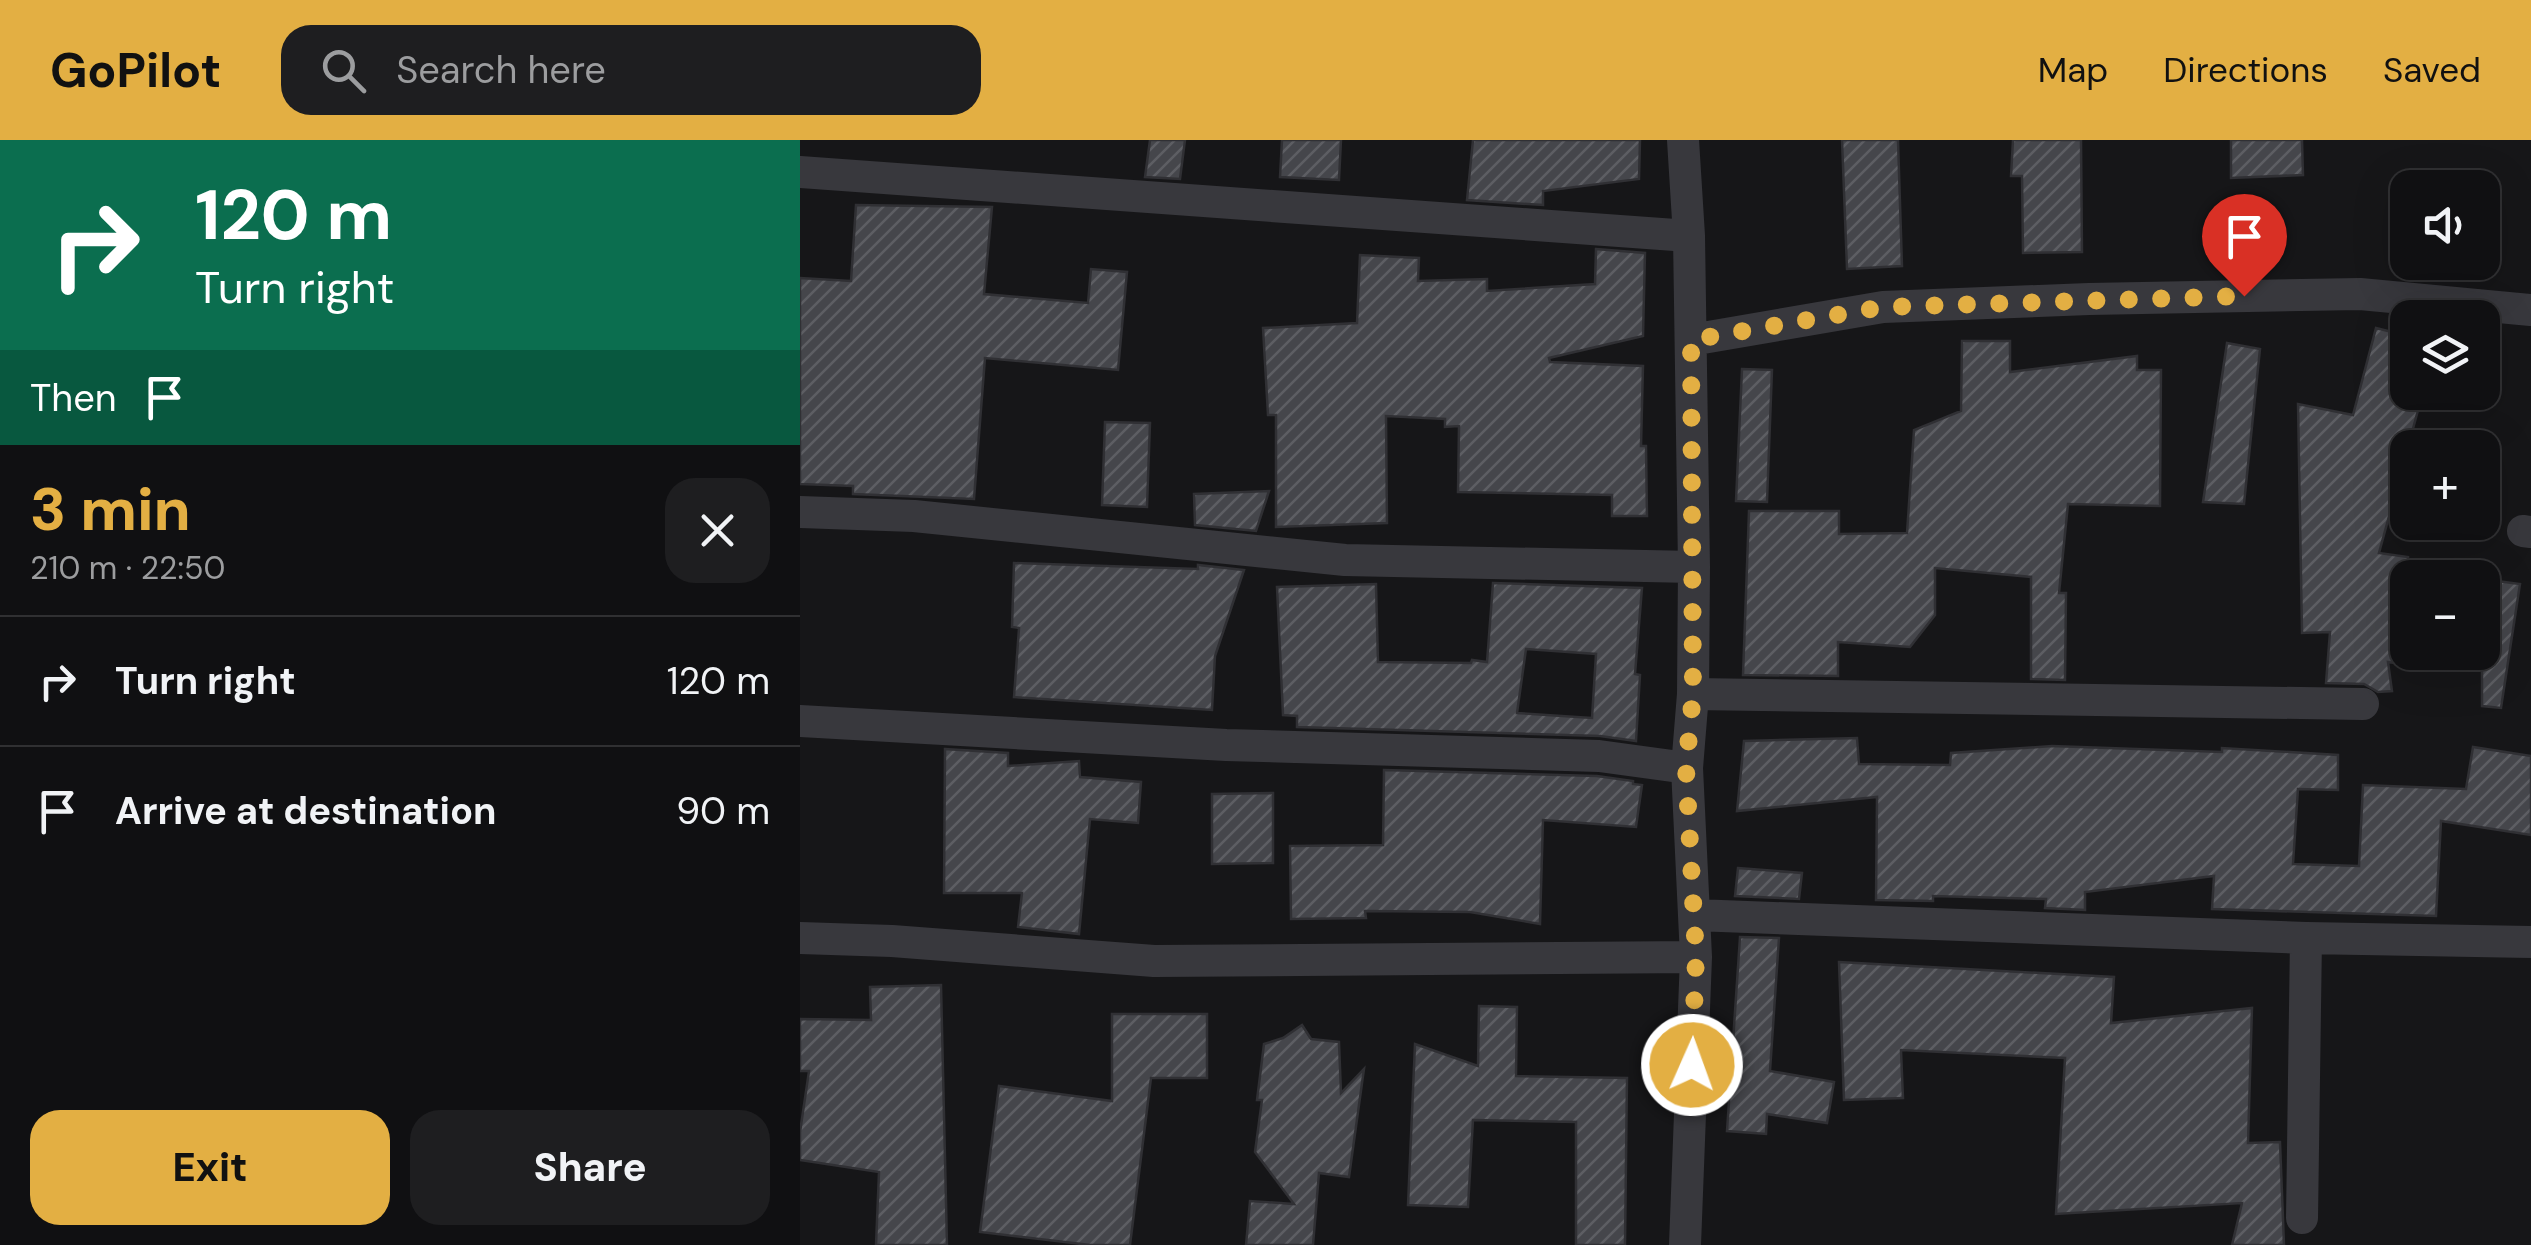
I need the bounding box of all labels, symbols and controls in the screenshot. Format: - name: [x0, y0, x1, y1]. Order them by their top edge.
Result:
- search box: [281, 25, 981, 115]
- text: GoPilot: [50, 39, 221, 102]
- icon: search: [316, 43, 371, 98]
- text: Search here: [396, 45, 606, 95]
- text: Map: [2038, 47, 2108, 93]
- text: Directions: [2163, 47, 2328, 93]
- text: Saved: [2383, 47, 2481, 93]
- text: 120 m: [195, 170, 392, 261]
- map controls: [2390, 170, 2500, 670]
- button: sound: [2390, 170, 2500, 280]
- icon: right: [30, 180, 160, 310]
- pin: [2202, 194, 2287, 297]
- icon: arrive: [2217, 209, 2272, 264]
- text: Turn right: [195, 258, 394, 317]
- button: layers: [2390, 300, 2500, 410]
- icon: arrive: [137, 370, 192, 425]
- text: Then: [30, 373, 117, 423]
- button: +: [2390, 430, 2500, 540]
- text: 3 min: [30, 470, 191, 549]
- button: close: [665, 478, 770, 583]
- text: 210 m · 22:50: [30, 547, 225, 589]
- button: −: [2390, 560, 2500, 670]
- icon: right: [30, 654, 85, 709]
- text: Turn right: [115, 656, 296, 706]
- text: 120 m: [667, 656, 770, 706]
- icon: arrive: [30, 784, 85, 839]
- text: Arrive at destination: [115, 786, 497, 836]
- text: 90 m: [676, 786, 770, 836]
- position arrow: [1640, 1013, 1744, 1117]
- button: Exit: [30, 1110, 390, 1225]
- button: Share: [410, 1110, 770, 1225]

